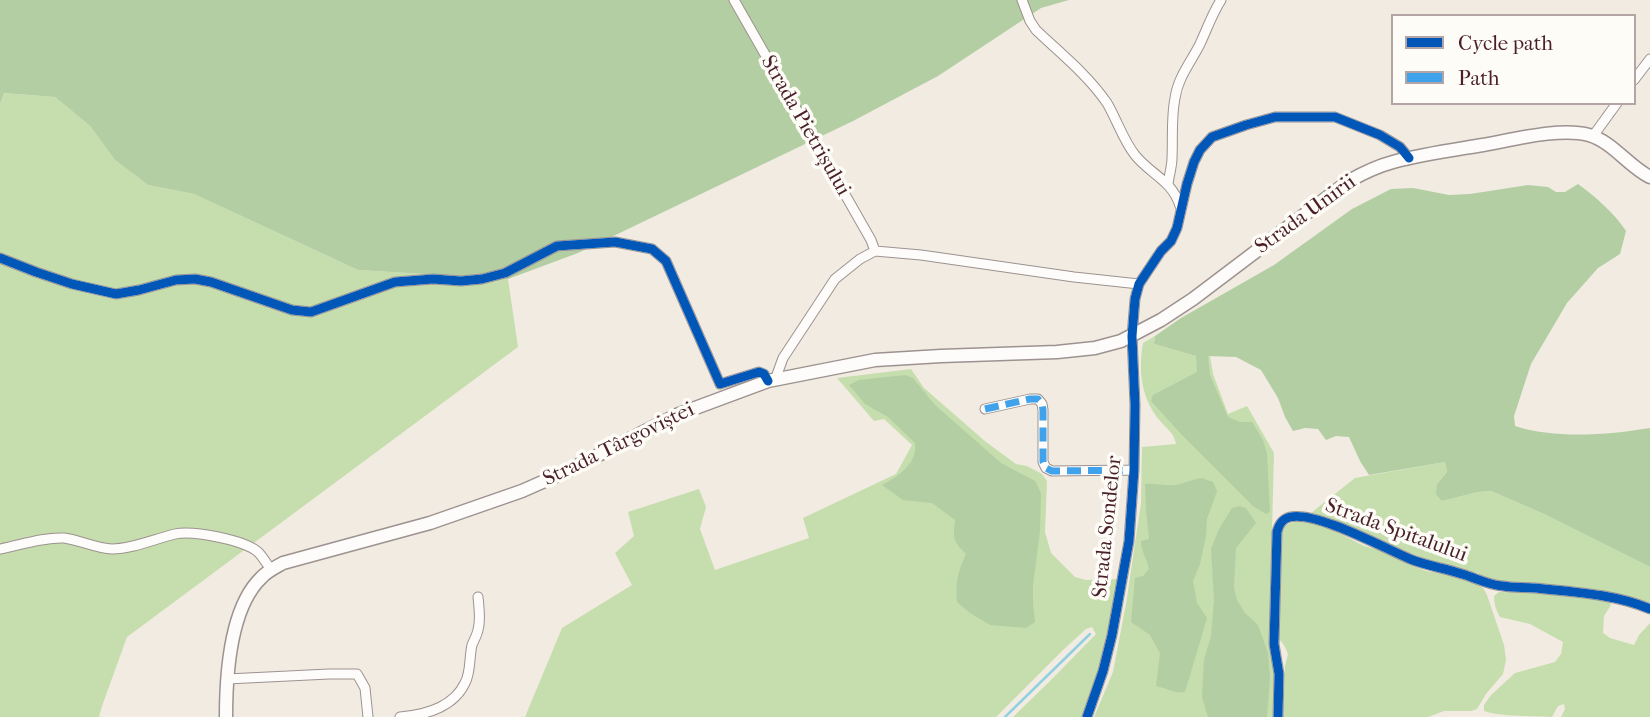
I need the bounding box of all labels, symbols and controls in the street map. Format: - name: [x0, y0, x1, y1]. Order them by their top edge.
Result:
- legend: [1391, 14, 1636, 105]
- text: Cycle path: [1458, 31, 1553, 55]
- street label: Strada Pietrișului: [755, 51, 855, 201]
- text: Path: [1458, 66, 1499, 90]
- street label: Strada Unirii: [1251, 170, 1361, 260]
- street label: Strada Târgoviștei: [539, 397, 699, 493]
- street label: Strada Sondelor: [1088, 455, 1128, 599]
- street label: Strada Spitalului: [1322, 494, 1470, 568]

